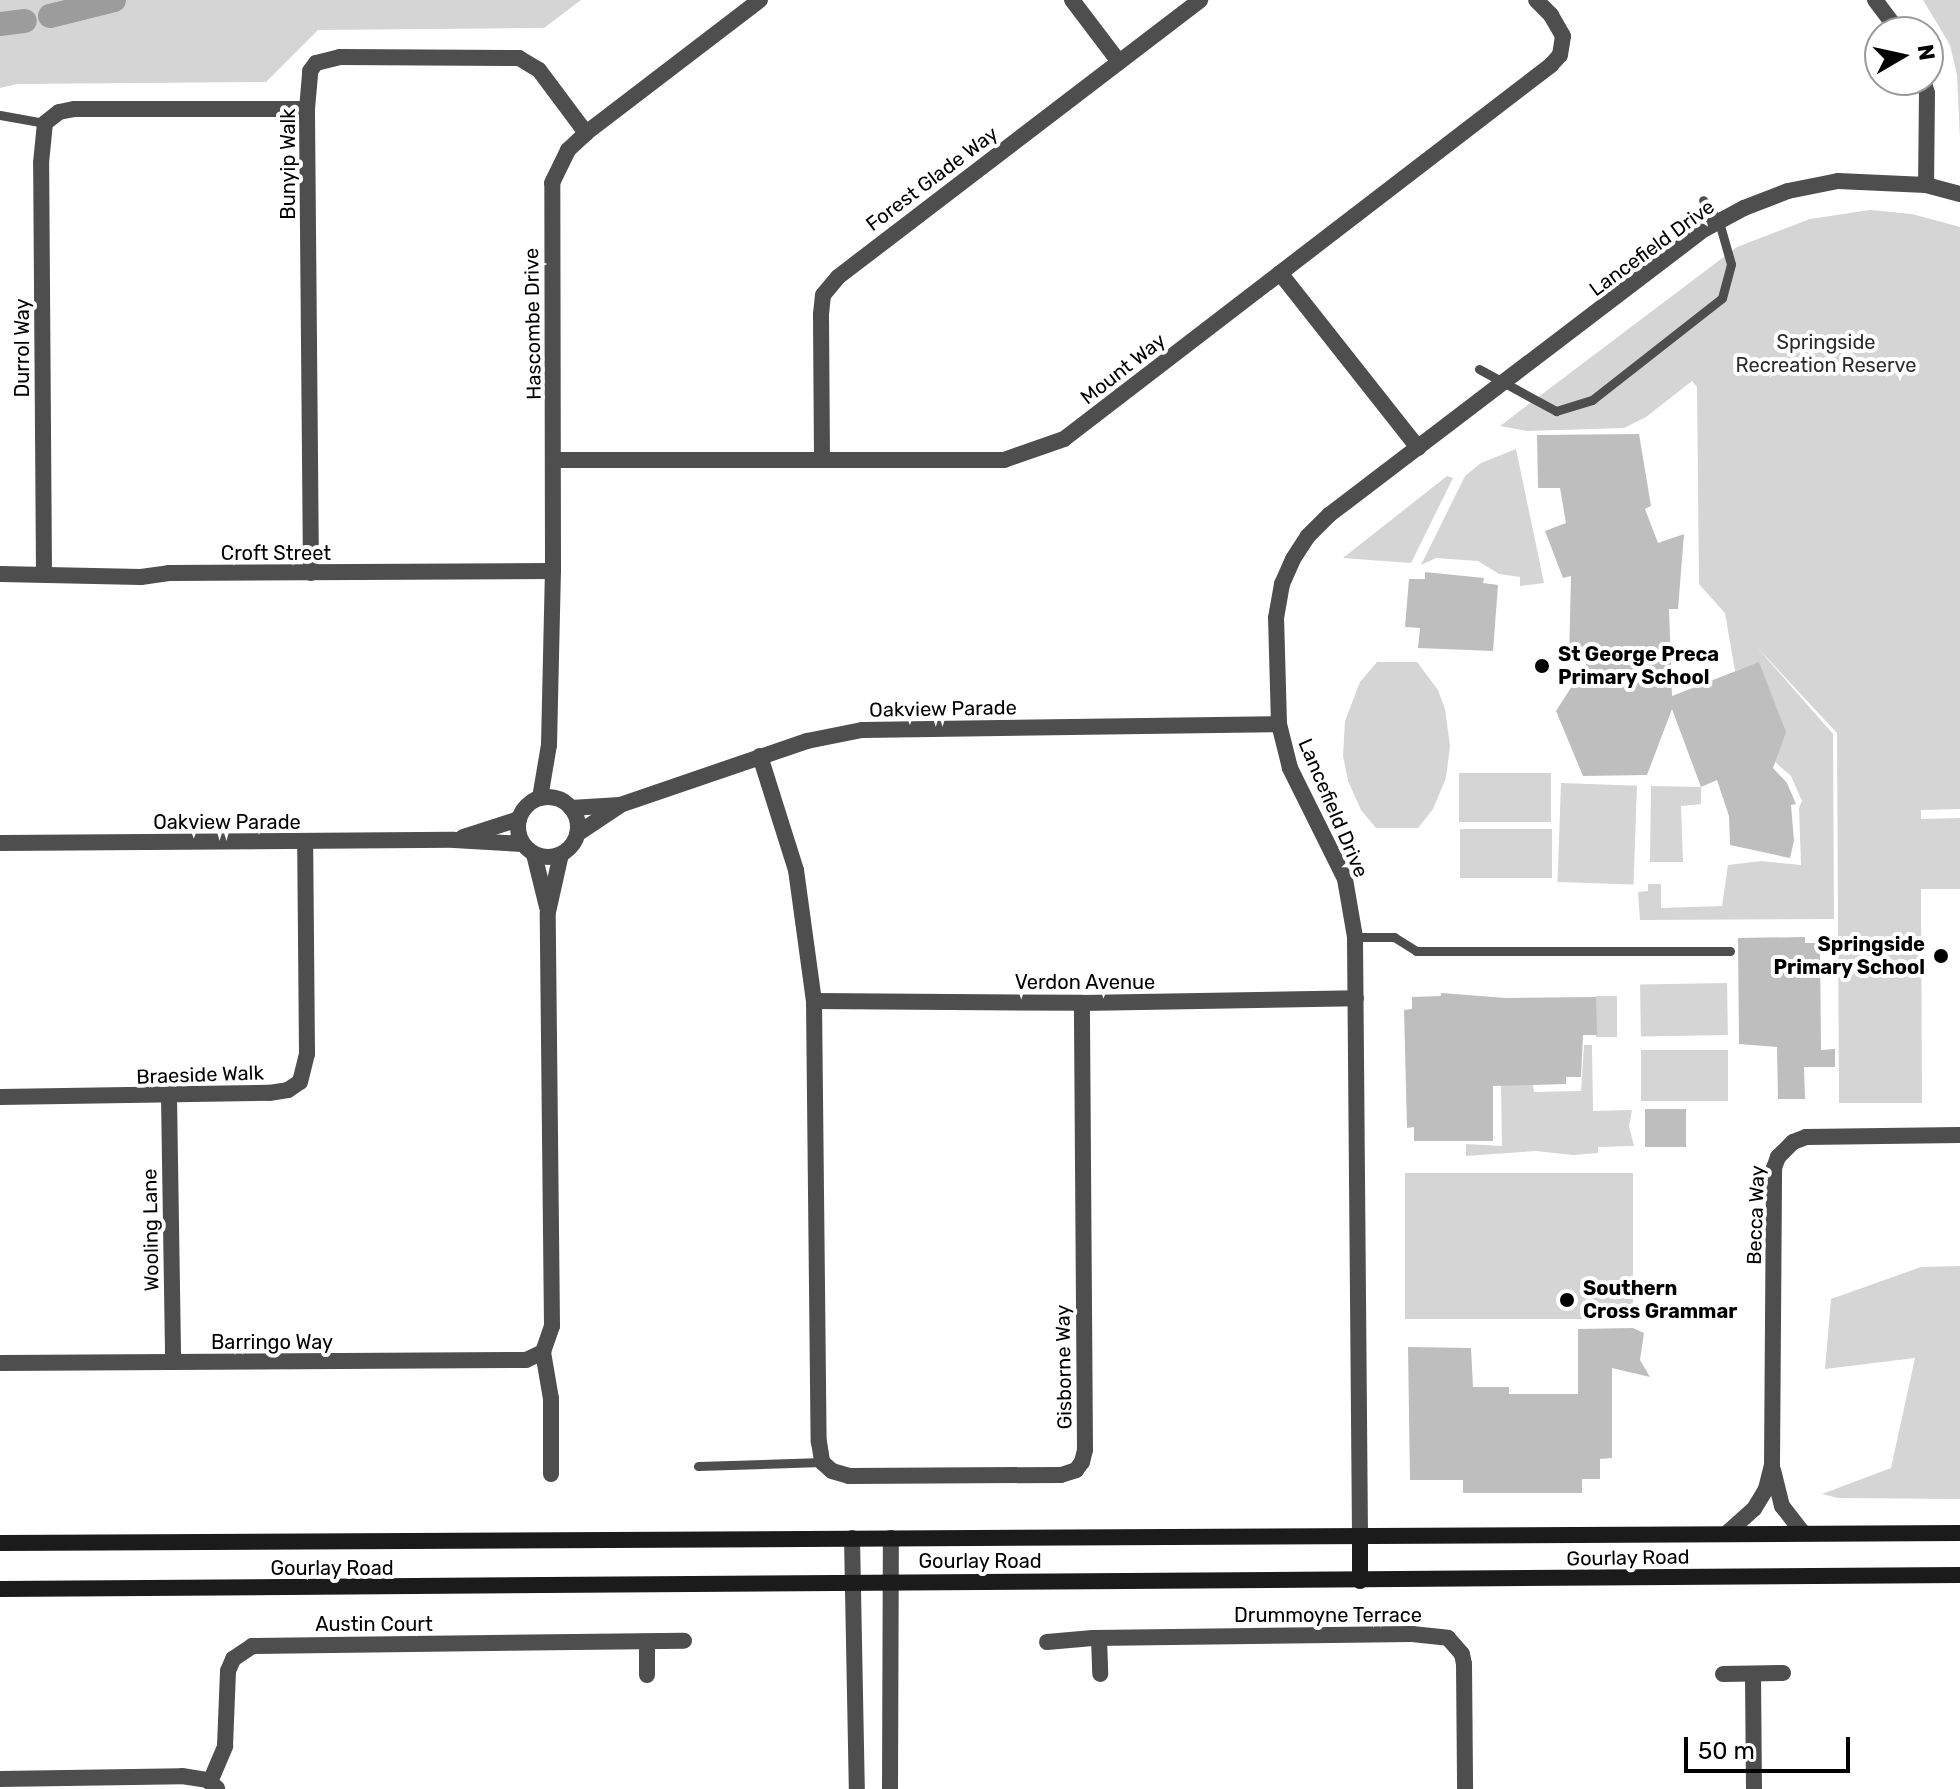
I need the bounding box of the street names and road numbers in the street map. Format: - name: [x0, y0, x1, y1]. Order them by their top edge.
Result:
- street label: Bunyip Walk: [276, 108, 300, 220]
- street label: Forest Glade Way: [861, 121, 1003, 237]
- street label: Lancefield Drive: [1585, 195, 1719, 301]
- street label: Hascombe Drive: [520, 248, 546, 400]
- street label: Durrol Way: [10, 298, 34, 398]
- street label: Mount Way: [1076, 328, 1170, 410]
- street label: Croft Street: [221, 541, 331, 565]
- street label: Oakview Parade: [869, 696, 1017, 722]
- street label: Lancefield Drive: [1293, 735, 1373, 881]
- street label: Oakview Parade: [153, 810, 301, 834]
- street label: Verdon Avenue: [1014, 970, 1156, 994]
- street label: Braeside Walk: [136, 1061, 264, 1089]
- street label: Becca Way: [1742, 1165, 1770, 1265]
- street label: Wooling Lane: [138, 1168, 164, 1292]
- street label: Gisborne Way: [1051, 1304, 1077, 1430]
- street label: Barringo Way: [211, 1330, 333, 1354]
- street label: Gourlay Road: [1566, 1545, 1690, 1571]
- street label: Gourlay Road: [918, 1549, 1042, 1573]
- street label: Gourlay Road: [270, 1556, 394, 1580]
- street label: Drummoyne Terrace: [1234, 1603, 1422, 1627]
- street label: Austin Court: [315, 1612, 433, 1636]

